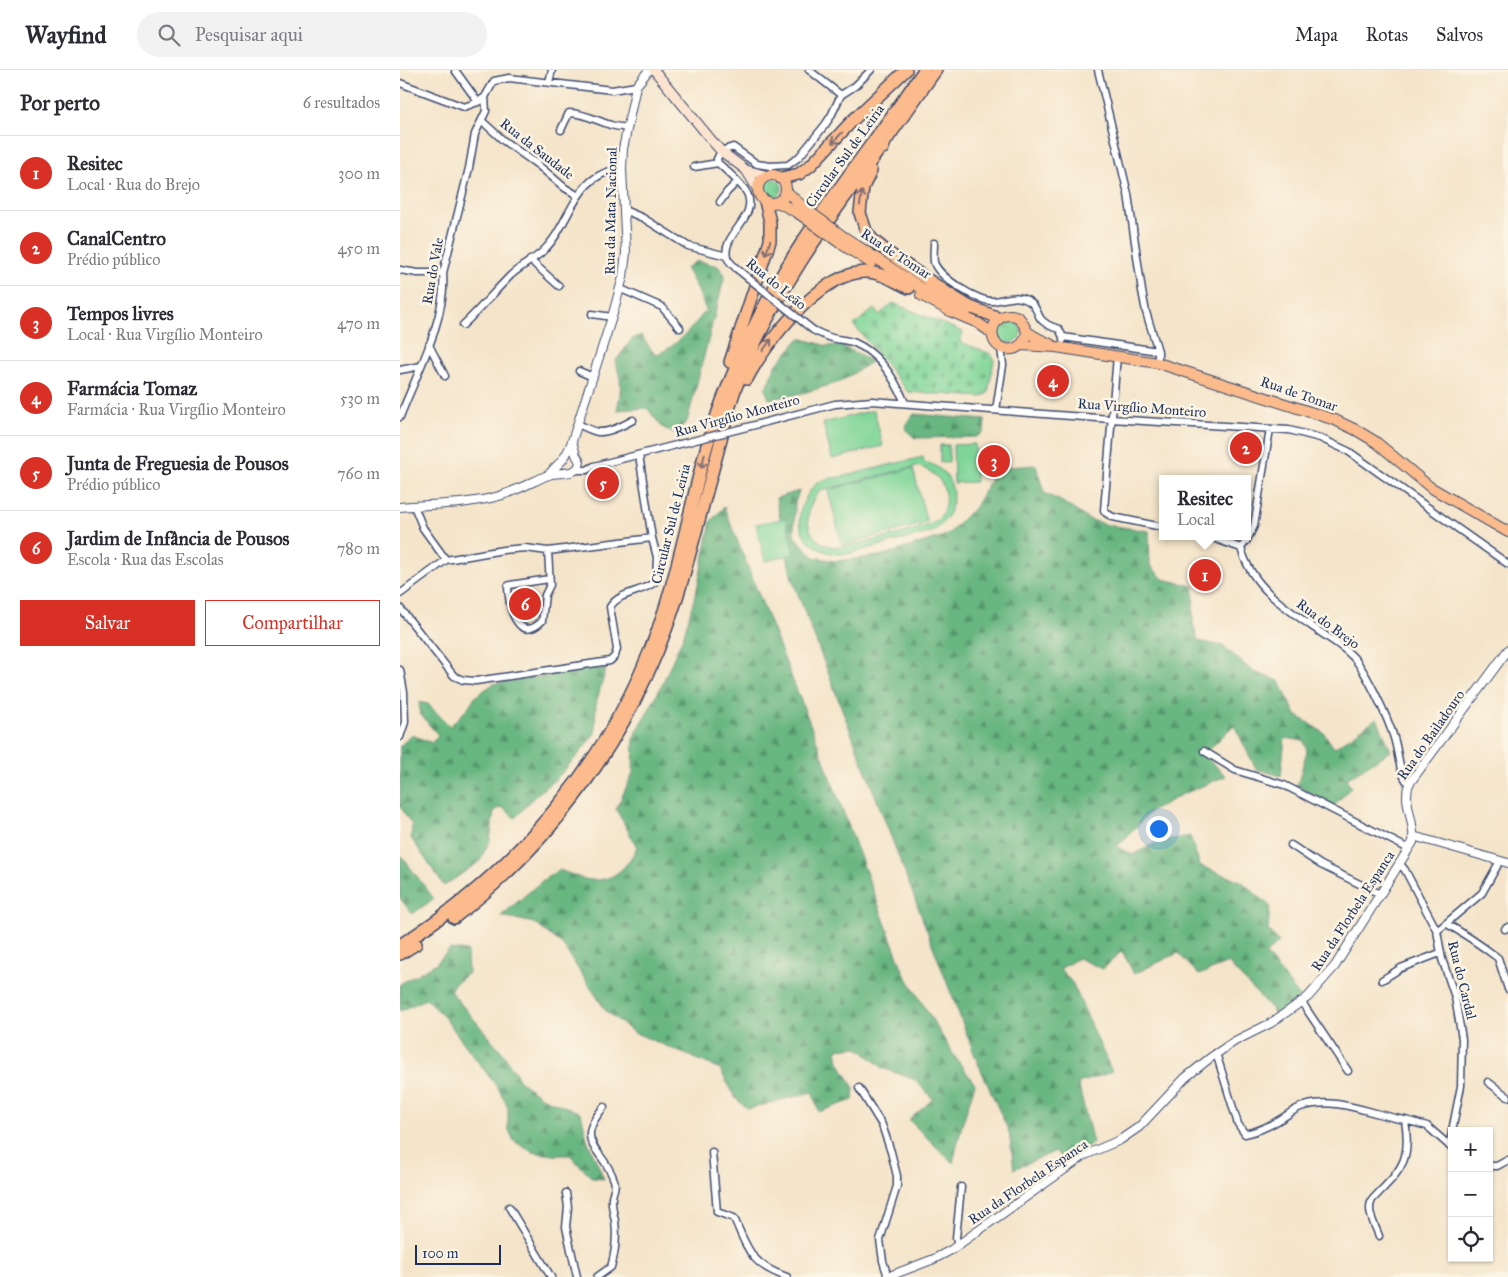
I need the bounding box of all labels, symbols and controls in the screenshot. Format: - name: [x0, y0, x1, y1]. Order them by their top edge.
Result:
- search box: [137, 12, 487, 57]
- text: Wayfind: [25, 20, 107, 50]
- icon: search: [155, 21, 183, 49]
- text: Pesquisar aqui: [195, 23, 303, 46]
- text: Mapa: [1295, 24, 1338, 46]
- text: Rotas: [1366, 24, 1408, 46]
- text: Salvos: [1436, 24, 1483, 46]
- text: Por perto: [20, 90, 100, 116]
- text: 6 resultados: [303, 93, 380, 112]
- street label: Circular Sul de Leiria: [802, 101, 888, 211]
- street label: Rua da Saudade: [497, 115, 578, 183]
- one-way arrow: [831, 132, 843, 144]
- street label: Rua da Mata Nacional: [601, 147, 621, 275]
- text: Resitec: [67, 152, 123, 175]
- text: 1: [33, 164, 39, 183]
- text: 300 m: [338, 164, 380, 183]
- text: Local · Rua do Brejo: [67, 175, 200, 194]
- one-way arrow: [856, 191, 866, 207]
- street label: Rua de Tomar: [858, 225, 935, 283]
- text: CanalCentro: [67, 227, 166, 250]
- street label: Rua do Vale: [419, 236, 447, 306]
- text: 2: [32, 239, 40, 258]
- text: 450 m: [337, 239, 380, 258]
- one-way arrow: [762, 240, 772, 256]
- text: Prédio público: [67, 250, 160, 269]
- street label: Rua do Leão: [742, 255, 810, 313]
- text: Tempos livres: [67, 302, 174, 325]
- text: 3: [33, 314, 39, 333]
- text: 470 m: [337, 314, 380, 333]
- text: Local · Rua Virgílio Monteiro: [67, 325, 263, 344]
- one-way arrow: [762, 338, 772, 352]
- pin: 4: [1037, 362, 1069, 400]
- street label: Rua de Tomar: [1258, 373, 1341, 415]
- text: Farmácia Tomaz: [67, 377, 197, 400]
- text: 4: [32, 389, 40, 408]
- text: 530 m: [340, 389, 380, 408]
- street label: Rua Virgílio Monteiro: [673, 391, 801, 441]
- street label: Rua Virgílio Monteiro: [1077, 395, 1207, 421]
- text: Farmácia · Rua Virgílio Monteiro: [67, 400, 286, 419]
- pin: 2: [1230, 429, 1262, 467]
- pin: 3: [978, 442, 1010, 480]
- text: Junta de Freguesia de Pousos: [67, 452, 289, 475]
- one-way arrow: [697, 453, 707, 469]
- street label: Circular Sul de Leiria: [648, 462, 694, 586]
- text: 5: [32, 464, 40, 483]
- text: 760 m: [337, 464, 380, 483]
- pin: 5: [587, 464, 619, 502]
- text: Prédio público: [67, 475, 160, 494]
- popup: [1159, 475, 1251, 540]
- text: Resitec: [1177, 487, 1233, 510]
- text: Local: [1177, 510, 1215, 529]
- text: Jardim de Infância de Pousos: [67, 527, 290, 550]
- text: 6: [32, 539, 40, 558]
- text: 780 m: [337, 539, 380, 558]
- text: Escola · Rua das Escolas: [67, 550, 224, 569]
- pin: 1: [1189, 556, 1221, 594]
- pin: 6: [509, 585, 541, 623]
- street label: Rua do Brejo: [1293, 595, 1363, 653]
- button: Salvar: [20, 600, 195, 646]
- button: Compartilhar: [205, 600, 380, 646]
- street label: Rua do Bailadouro: [1394, 687, 1468, 783]
- your location: [1146, 816, 1172, 842]
- street label: Rua da Florbela Espanca: [1308, 848, 1398, 974]
- street label: Rua do Cardal: [1444, 939, 1480, 1021]
- map controls: [1448, 1127, 1493, 1262]
- button: +: [1448, 1127, 1493, 1172]
- street label: Rua da Florbela Espanca: [965, 1136, 1091, 1228]
- button: −: [1448, 1172, 1493, 1217]
- button: locate: [1448, 1217, 1493, 1262]
- scale bar: [415, 1242, 501, 1265]
- text: 100 m: [422, 1245, 459, 1262]

